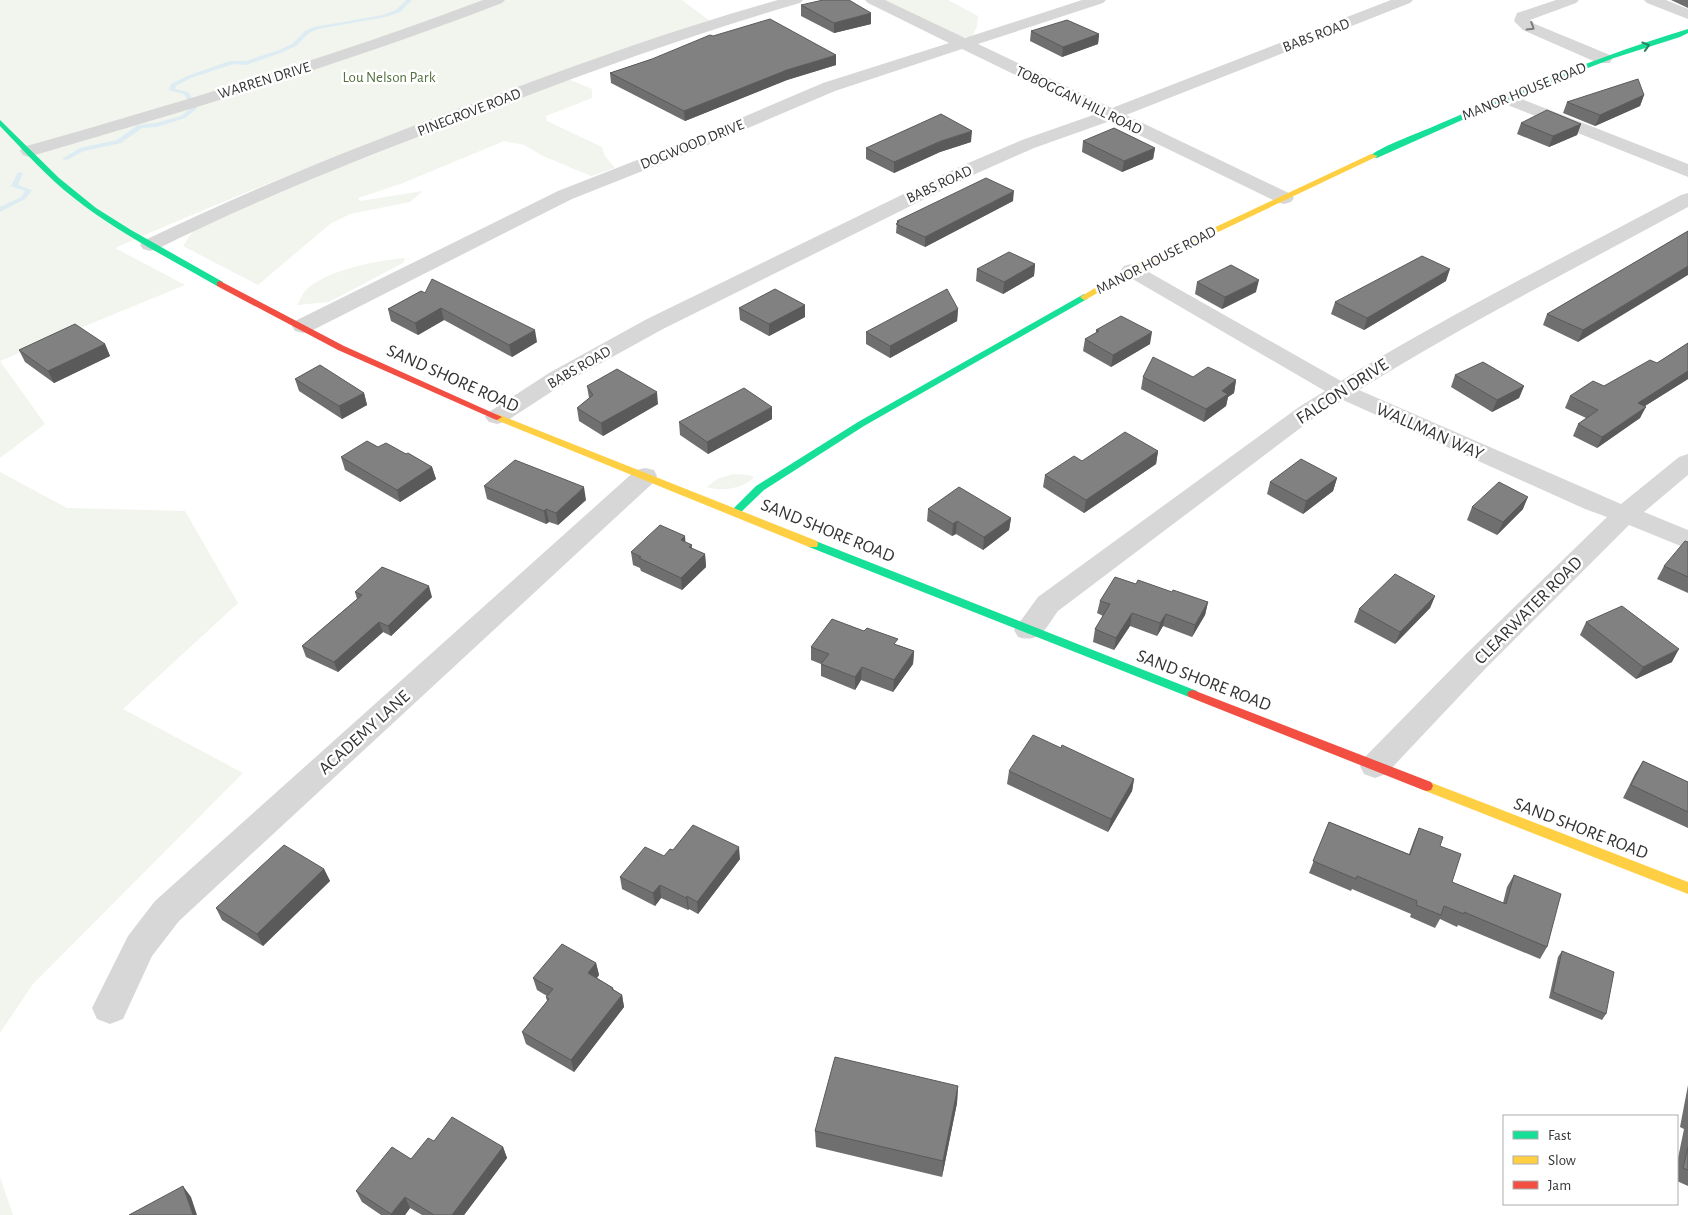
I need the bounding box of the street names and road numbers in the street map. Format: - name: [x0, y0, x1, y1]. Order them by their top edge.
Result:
- street label: BABS ROAD: [1281, 16, 1352, 55]
- street label: WARREN DRIVE: [216, 59, 312, 102]
- street label: MANOR HOUSE ROAD: [1460, 60, 1589, 123]
- street label: TOBOGGAN HILL ROAD: [1013, 63, 1145, 138]
- street label: PINEGROVE ROAD: [415, 86, 523, 139]
- street label: DOGWOOD DRIVE: [638, 117, 746, 172]
- street label: BABS ROAD: [904, 163, 974, 206]
- street label: MANOR HOUSE ROAD: [1094, 224, 1219, 297]
- street label: SAND SHORE ROAD: [384, 342, 521, 416]
- street label: BABS ROAD: [545, 343, 614, 391]
- street label: FALCON DRIVE: [1293, 355, 1392, 428]
- street label: WALLMAN WAY: [1373, 400, 1487, 464]
- street label: SAND SHORE ROAD: [758, 496, 897, 566]
- street label: CLEARWATER ROAD: [1471, 553, 1586, 668]
- street label: SAND SHORE ROAD: [1134, 647, 1273, 715]
- street label: ACADEMY LANE: [316, 687, 414, 778]
- street label: SAND SHORE ROAD: [1511, 795, 1650, 863]

